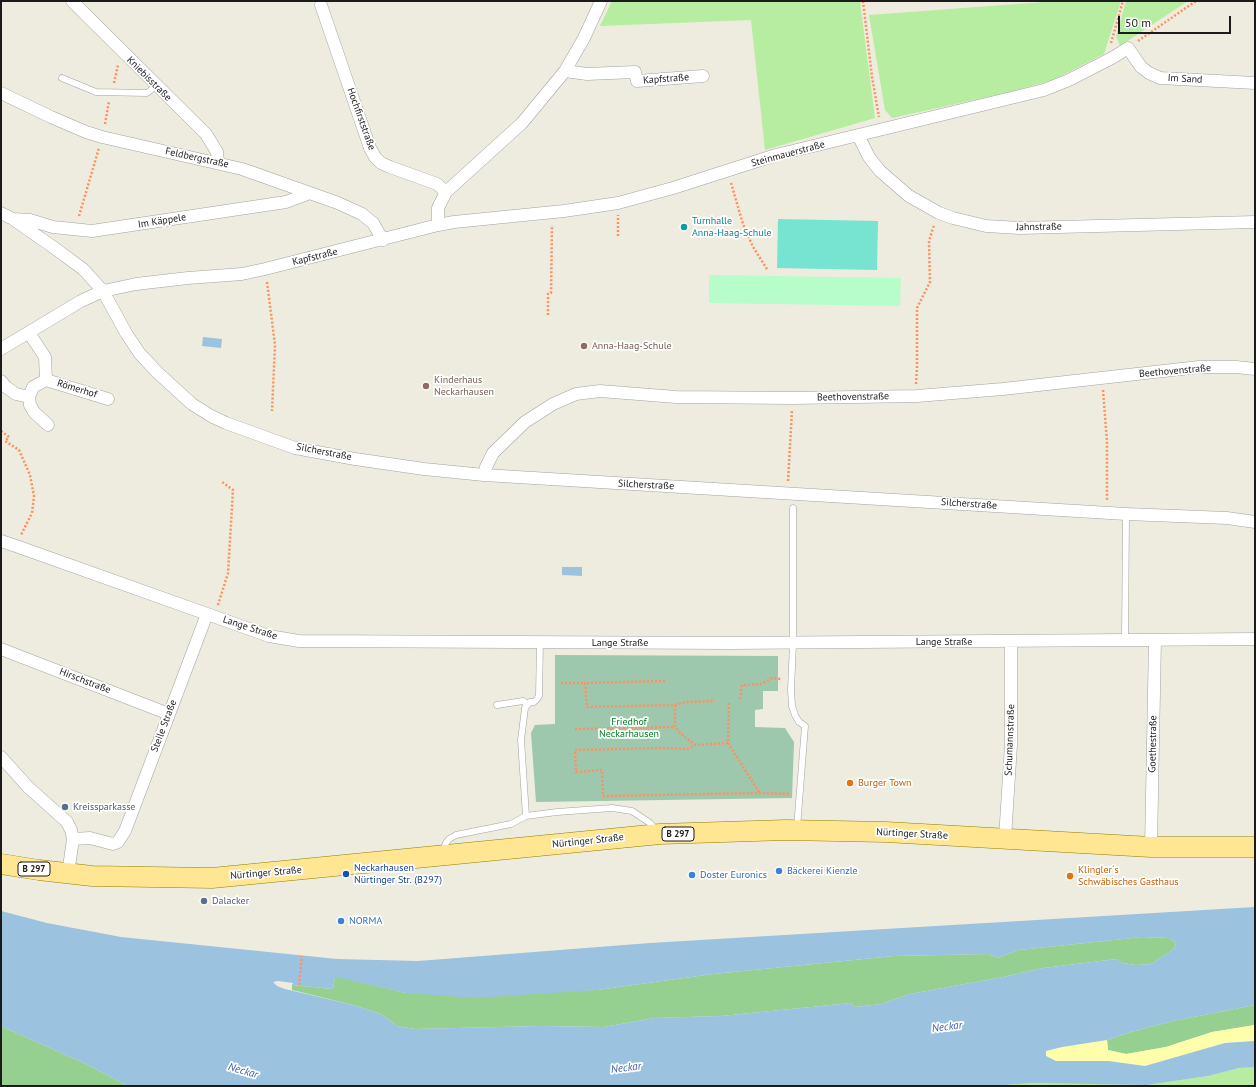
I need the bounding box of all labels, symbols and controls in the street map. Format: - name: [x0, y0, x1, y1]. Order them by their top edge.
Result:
- scale bar: [1120, 8, 1233, 34]
- text: 50 m: [1125, 15, 1151, 30]
- street label: Kniebisstraße: [124, 54, 174, 104]
- street label: Kapfstraße: [643, 71, 689, 87]
- street label: Im Sand: [1167, 72, 1203, 86]
- street label: Hochfirststraße: [344, 86, 378, 152]
- street label: Steinmauerstraße: [750, 138, 826, 170]
- street label: Feldbergstraße: [164, 145, 230, 171]
- street label: Im Käppele: [137, 211, 187, 231]
- place label: Turnhalle Anna-Haag-Schule: [692, 215, 772, 238]
- street label: Jahnstraße: [1016, 221, 1062, 233]
- marker: Turnhalle Anna-Haag-Schule: [679, 222, 689, 232]
- street label: Kapfstraße: [291, 246, 339, 268]
- place label: Anna-Haag-Schule: [592, 340, 672, 352]
- marker: Anna-Haag-Schule: [579, 341, 589, 351]
- street label: Beethovenstraße: [1139, 362, 1211, 380]
- place label: Kinderhaus Neckarhausen: [434, 374, 494, 398]
- street label: Römerhof: [55, 377, 99, 401]
- marker: Kinderhaus Neckarhausen: [421, 381, 431, 391]
- street label: Beethovenstraße: [817, 390, 889, 404]
- street label: Silcherstraße: [295, 441, 353, 463]
- street label: Silcherstraße: [618, 478, 674, 492]
- street label: Silcherstraße: [940, 496, 998, 512]
- street label: Lange Straße: [221, 614, 279, 642]
- street label: Lange Straße: [916, 636, 972, 648]
- street label: Lange Straße: [592, 637, 648, 649]
- street label: Hirschstraße: [58, 666, 112, 696]
- street label: Steile Straße: [149, 698, 179, 754]
- street label: Schumannstraße: [1003, 704, 1017, 776]
- street label: Goethestraße: [1146, 715, 1160, 773]
- park label: Friedhof Neckarhausen: [599, 716, 659, 740]
- place label: Burger Town: [858, 777, 911, 789]
- marker: Burger Town: [845, 778, 855, 788]
- place label: Kreissparkasse: [73, 801, 135, 813]
- marker: Kreissparkasse: [60, 802, 70, 812]
- street label: Nürtinger Straße: [876, 826, 948, 842]
- road number: B 297: [662, 827, 694, 841]
- street label: Nürtinger Straße: [552, 831, 624, 851]
- road number: B 297: [18, 862, 50, 876]
- place label: Neckarhausen Nürtinger Str. (B297): [354, 862, 442, 886]
- street label: Nürtinger Straße: [230, 864, 302, 882]
- place label: Klingler´s Schwäbisches Gasthaus: [1078, 864, 1179, 888]
- place label: Bäckerei Kienzle: [787, 865, 858, 877]
- marker: Bäckerei Kienzle: [774, 866, 784, 876]
- marker: Neckarhausen Nürtinger Str. (B297): [341, 869, 351, 879]
- place label: Doster Euronics: [700, 869, 767, 881]
- marker: Doster Euronics: [687, 870, 697, 880]
- marker: Klingler´s Schwäbisches Gasthaus: [1065, 871, 1075, 881]
- place label: Dalacker: [212, 895, 249, 907]
- marker: Dalacker: [199, 896, 209, 906]
- place label: NORMA: [349, 915, 382, 927]
- marker: NORMA: [336, 916, 346, 926]
- water label: Neckar: [931, 1019, 963, 1035]
- water label: Neckar: [227, 1060, 259, 1082]
- water label: Neckar: [610, 1060, 642, 1076]

